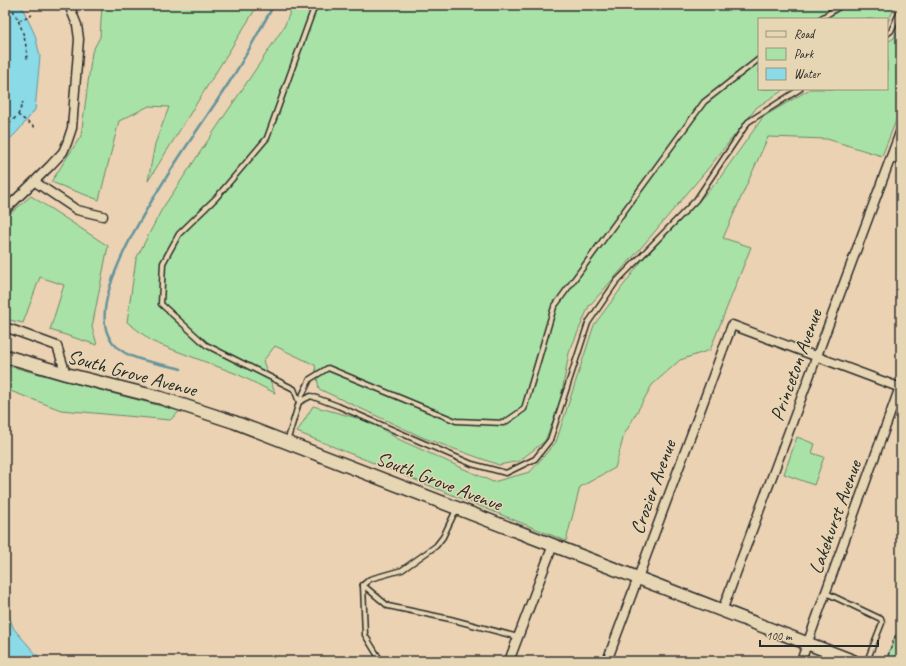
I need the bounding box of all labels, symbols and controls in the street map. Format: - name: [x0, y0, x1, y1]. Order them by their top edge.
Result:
- legend: [758, 18, 888, 90]
- text: Road: [794, 26, 816, 42]
- text: Park: [794, 46, 815, 62]
- text: Water: [794, 66, 822, 82]
- street label: Princeton Avenue: [764, 304, 828, 424]
- street label: South Grove Avenue: [65, 344, 201, 403]
- street label: Crozier Avenue: [624, 435, 682, 537]
- street label: South Grove Avenue: [373, 446, 507, 517]
- street label: Lakehurst Avenue: [803, 455, 868, 577]
- scale bar: [760, 622, 878, 648]
- text: 100 m: [766, 628, 793, 644]

